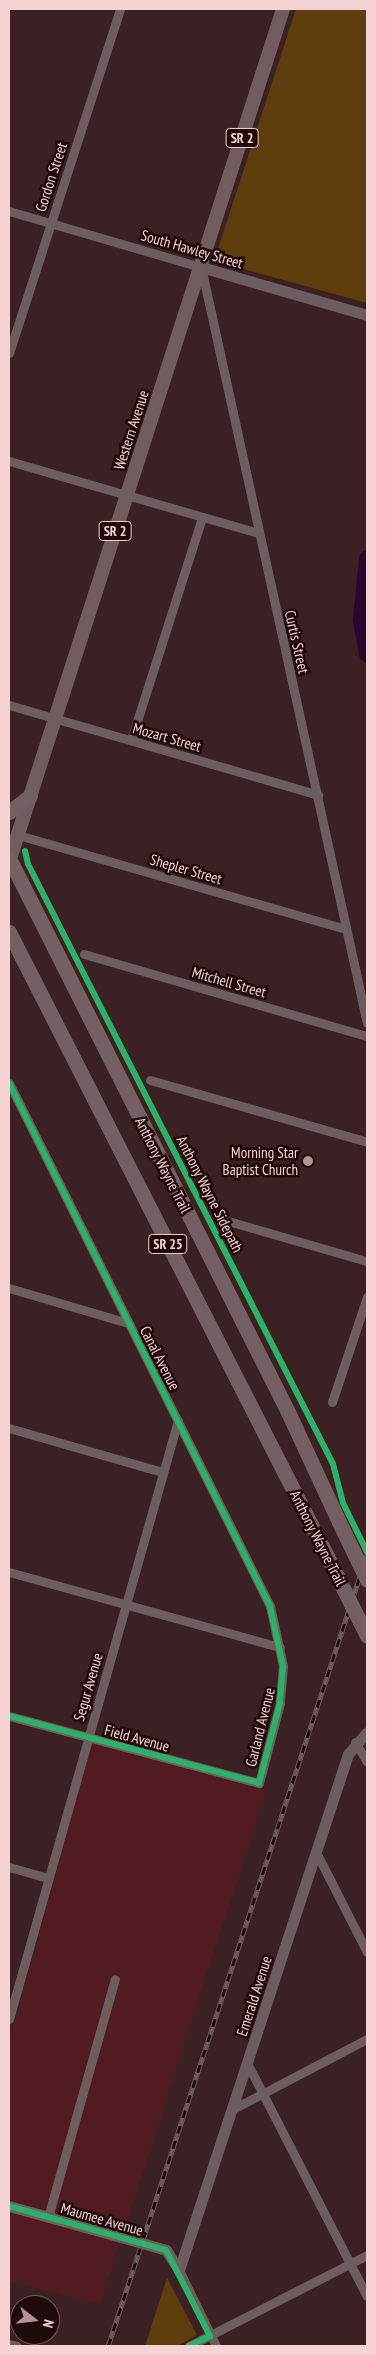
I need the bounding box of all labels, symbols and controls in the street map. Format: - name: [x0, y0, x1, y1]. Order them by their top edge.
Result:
- road number: SR 2: [224, 126, 260, 150]
- street label: Gordon Street: [31, 140, 71, 214]
- street label: South Hawley Street: [139, 226, 245, 272]
- street label: Western Avenue: [110, 388, 152, 472]
- road number: SR 2: [98, 520, 132, 542]
- street label: Curtis Street: [281, 609, 313, 675]
- street label: Mozart Street: [131, 719, 203, 755]
- street label: Shepler Street: [148, 850, 224, 888]
- street label: Mitchell Street: [190, 963, 268, 1001]
- street label: Anthony Wayne Trail: [131, 1114, 195, 1216]
- street label: Anthony Wayne Sidepath: [173, 1132, 247, 1256]
- place label: Morning Star Baptist Church: [223, 1143, 298, 1178]
- marker: Morning Star Baptist Church: [302, 1155, 314, 1167]
- road number: SR 25: [148, 1232, 188, 1256]
- street label: Canal Avenue: [136, 1323, 184, 1393]
- street label: Anthony Wayne Trail: [286, 1487, 350, 1589]
- street label: Segur Avenue: [70, 1651, 106, 1723]
- street label: Garland Avenue: [241, 1685, 279, 1769]
- street label: Field Avenue: [102, 1721, 172, 1755]
- street label: Emerald Avenue: [233, 1953, 275, 2039]
- street label: Maumee Avenue: [59, 2199, 145, 2239]
- north arrow: [10, 2295, 60, 2345]
- text: N: [39, 2318, 58, 2330]

